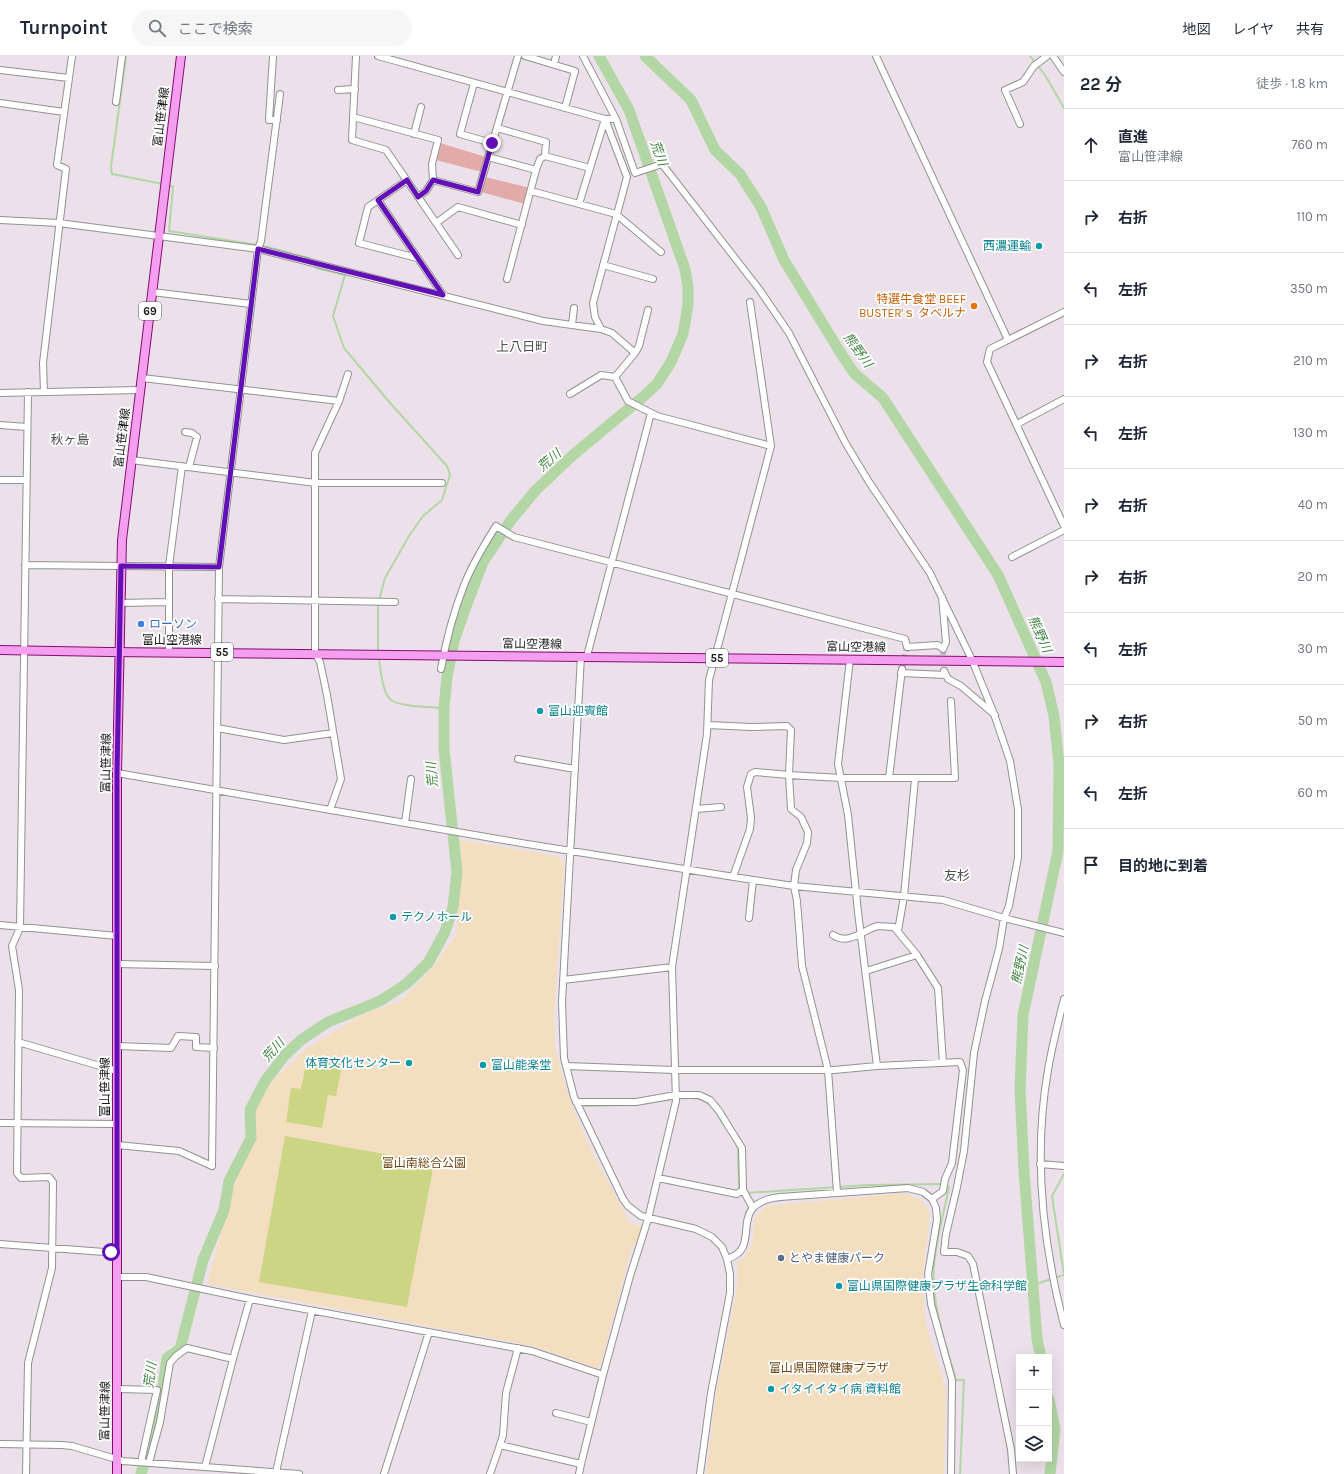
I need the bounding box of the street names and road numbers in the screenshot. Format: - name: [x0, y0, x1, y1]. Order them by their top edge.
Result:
- street label: 富山笹津線: [150, 86, 172, 148]
- road number: 69: [139, 302, 161, 320]
- street label: 富山笹津線: [111, 407, 133, 469]
- street label: 富山空港線: [142, 633, 202, 647]
- street label: 富山空港線: [502, 636, 562, 652]
- street label: 富山空港線: [826, 639, 886, 655]
- road number: 55: [211, 643, 233, 661]
- road number: 55: [706, 649, 728, 667]
- street label: 富山笹津線: [98, 733, 114, 793]
- street label: 富山笹津線: [98, 1057, 112, 1117]
- street label: 富山笹津線: [97, 1381, 113, 1441]

